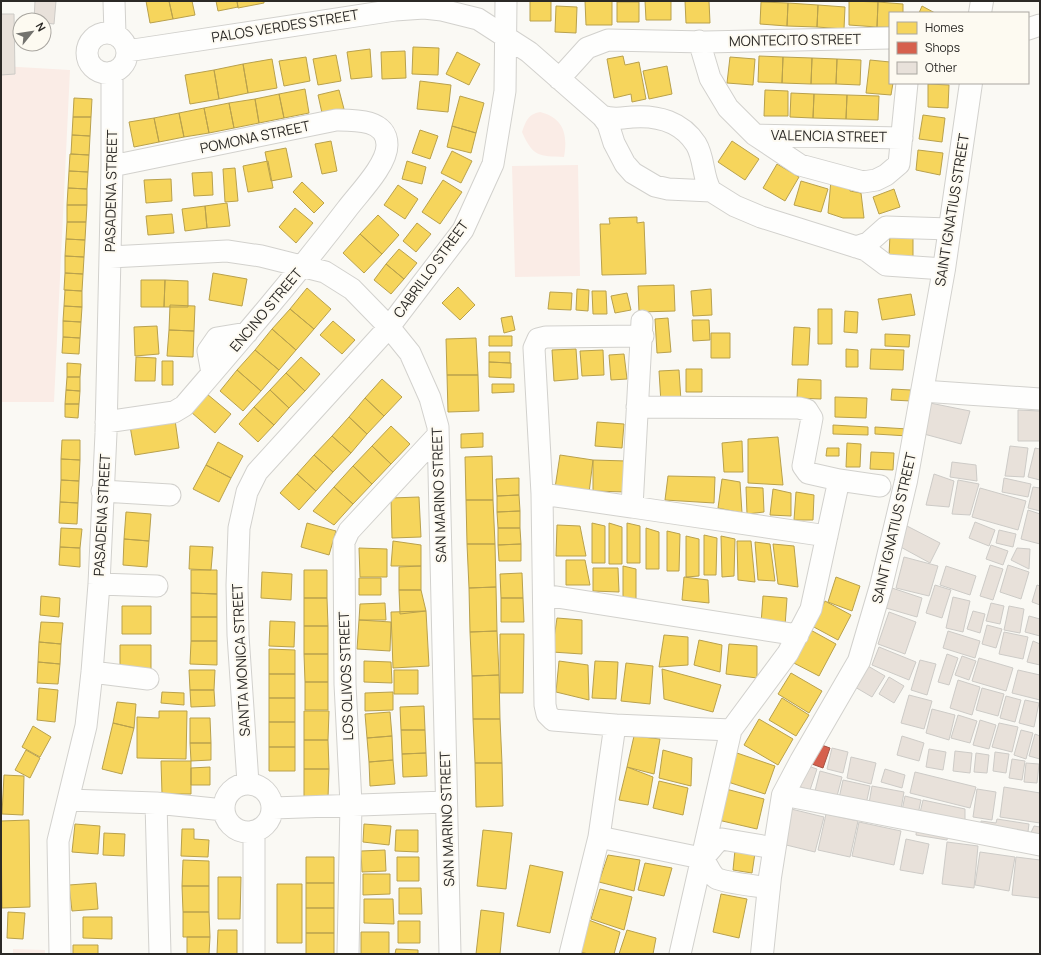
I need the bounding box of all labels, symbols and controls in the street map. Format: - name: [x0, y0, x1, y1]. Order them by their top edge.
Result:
- street label: PALOS VERDES STREET: [210, 4, 361, 47]
- north arrow: [12, 12, 52, 52]
- legend: [889, 12, 1029, 84]
- text: Homes: [925, 19, 964, 36]
- text: N: [33, 20, 50, 34]
- street label: MONTECITO STREET: [729, 29, 862, 50]
- text: Shops: [925, 39, 960, 56]
- text: Other: [925, 59, 958, 76]
- street label: POMONA STREET: [198, 115, 312, 157]
- street label: VALENCIA STREET: [771, 125, 888, 146]
- street label: PASADENA STREET: [100, 129, 121, 252]
- street label: SAINT IGNATIUS STREET: [930, 132, 973, 288]
- street label: CABRILLO STREET: [389, 216, 473, 321]
- street label: ENCINO STREET: [225, 263, 307, 355]
- street label: SAN MARINO STREET: [427, 426, 450, 563]
- street label: SAINT IGNATIUS STREET: [867, 450, 920, 605]
- street label: PASADENA STREET: [89, 453, 114, 577]
- street label: SANTA MONICA STREET: [227, 582, 254, 737]
- street label: LOS OLIVOS STREET: [334, 611, 357, 741]
- street label: SAN MARINO STREET: [435, 750, 458, 887]

